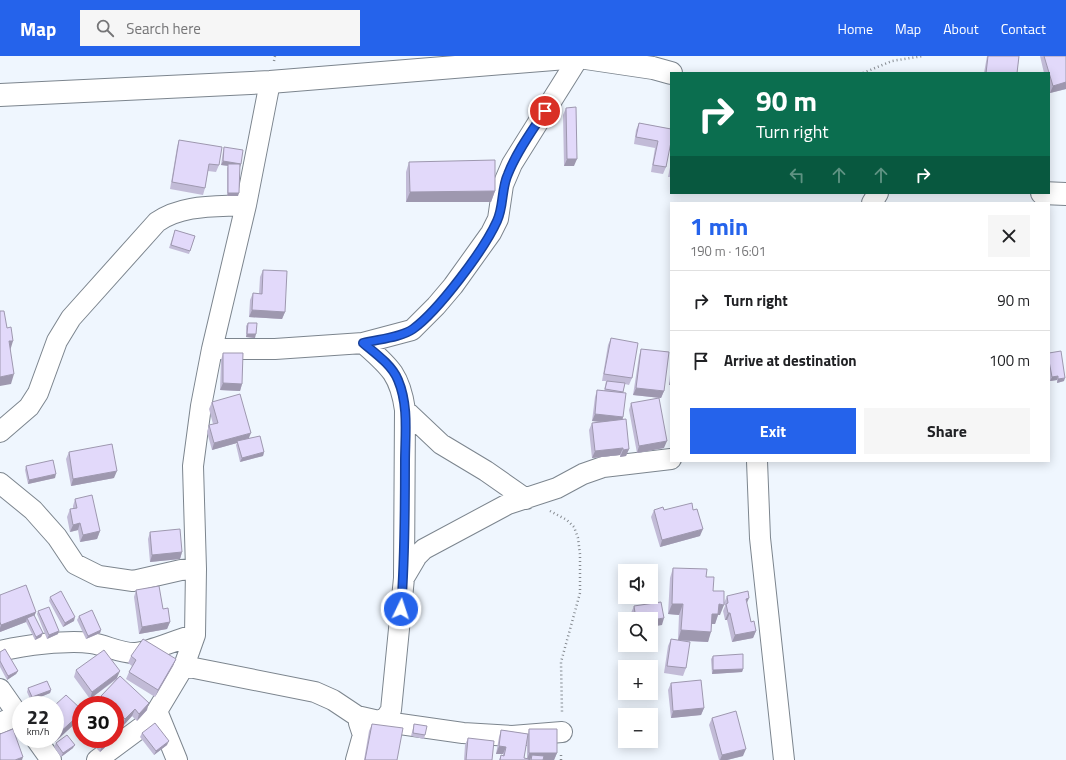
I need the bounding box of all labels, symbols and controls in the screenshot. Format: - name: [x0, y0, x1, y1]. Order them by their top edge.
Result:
- search box: [80, 10, 360, 46]
- text: Map: [20, 14, 56, 43]
- icon: search: [94, 17, 116, 39]
- text: Search here: [126, 17, 201, 40]
- text: Home: [838, 18, 873, 39]
- text: Map: [895, 18, 921, 39]
- text: About: [943, 18, 979, 39]
- text: Contact: [1001, 18, 1046, 39]
- text: 90 m: [756, 79, 817, 122]
- icon: right: [690, 88, 742, 140]
- pin: [528, 94, 562, 128]
- icon: arrive: [534, 100, 556, 122]
- text: Turn right: [756, 118, 829, 145]
- icon: left: [786, 164, 808, 186]
- icon: ahead: [828, 164, 850, 186]
- icon: ahead: [870, 164, 892, 186]
- icon: right: [912, 164, 934, 186]
- text: 1 min: [690, 208, 748, 244]
- button: close: [988, 215, 1030, 257]
- text: 190 m · 16:01: [690, 241, 766, 261]
- text: Turn right: [724, 289, 788, 312]
- text: 90 m: [997, 289, 1030, 312]
- icon: right: [690, 290, 712, 312]
- text: Arrive at destination: [724, 349, 857, 372]
- text: 100 m: [989, 349, 1030, 372]
- icon: arrive: [690, 350, 712, 372]
- button: Exit: [690, 408, 856, 454]
- button: Share: [864, 408, 1030, 454]
- map controls: [618, 564, 658, 748]
- button: sound: [618, 564, 658, 604]
- position arrow: [380, 588, 422, 630]
- button: search: [618, 612, 658, 652]
- button: +: [618, 660, 658, 700]
- speed limit sign: 30: [72, 696, 124, 748]
- text: 22: [27, 701, 49, 732]
- button: −: [618, 708, 658, 748]
- text: km/h: [27, 724, 49, 739]

